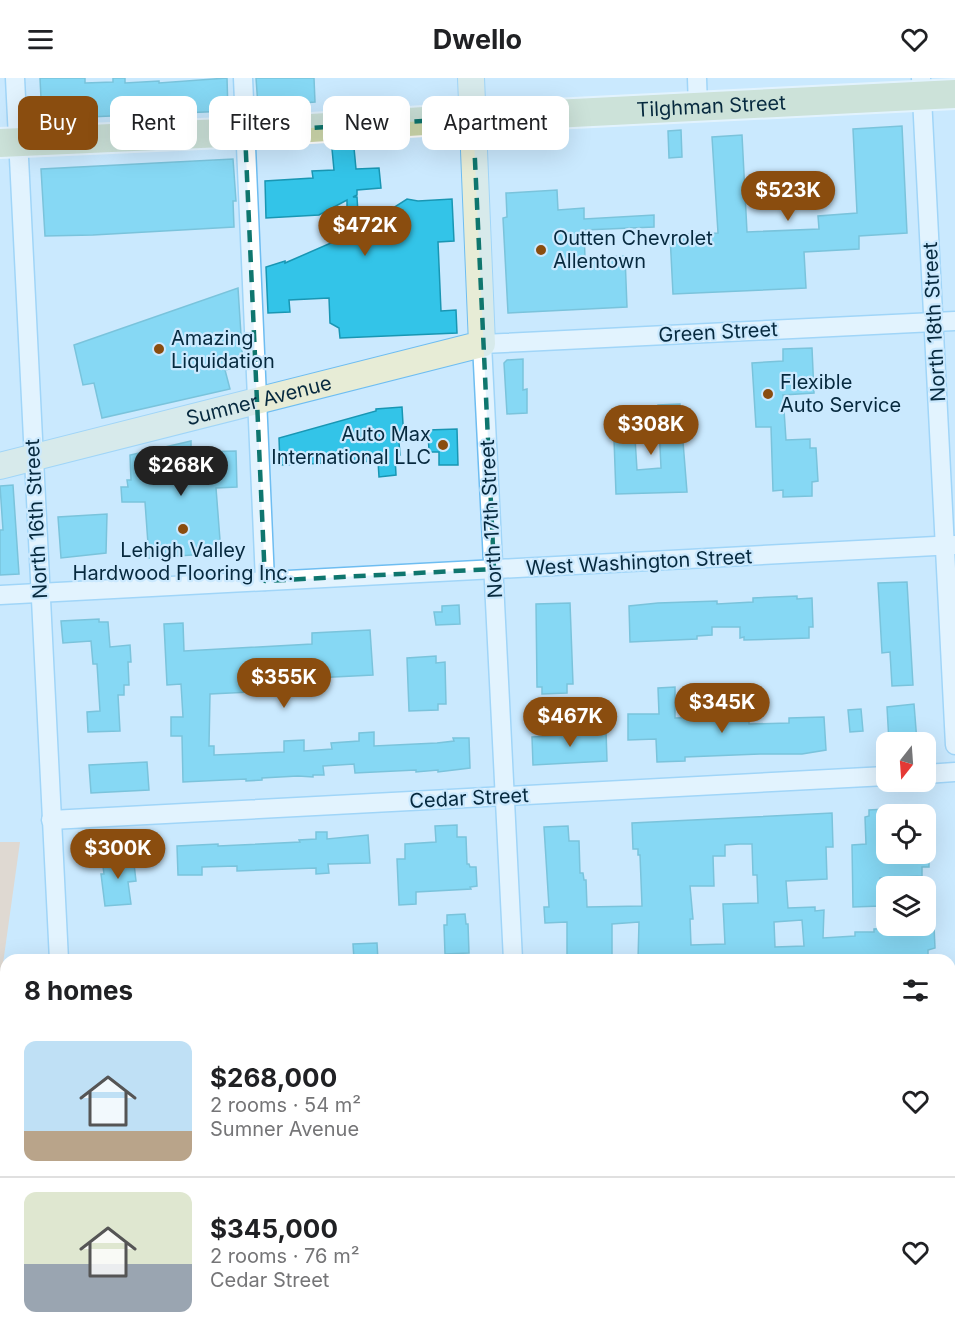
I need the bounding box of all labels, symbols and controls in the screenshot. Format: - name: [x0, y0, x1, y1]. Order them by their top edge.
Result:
- icon: menu: [24, 23, 57, 56]
- text: Dwello: [433, 23, 522, 56]
- icon: heart: [898, 23, 931, 56]
- street label: Tilghman Street: [636, 90, 787, 122]
- chip: Buy: [18, 96, 98, 150]
- chip: Rent: [110, 96, 197, 150]
- chip: Filters: [209, 96, 311, 150]
- chip: New: [323, 96, 410, 150]
- chip: Apartment: [422, 96, 569, 150]
- pin: $523K: [746, 171, 830, 222]
- text: $523K: [755, 178, 821, 202]
- pin: $472K: [323, 206, 407, 257]
- text: $472K: [332, 213, 398, 237]
- place label: Outten Chevrolet Allentown: [553, 226, 713, 273]
- street label: North 18th Street: [918, 241, 950, 402]
- marker: Outten Chevrolet Allentown: [534, 243, 548, 257]
- street label: Green Street: [658, 317, 779, 347]
- place label: Amazing Liquidation: [171, 326, 275, 373]
- marker: Amazing Liquidation: [152, 342, 166, 356]
- place label: Flexible Auto Service: [780, 370, 901, 417]
- street label: Sumner Avenue: [184, 371, 334, 430]
- marker: Flexible Auto Service: [761, 387, 775, 401]
- pin: $308K: [609, 405, 693, 456]
- text: $308K: [618, 412, 684, 436]
- place label: Auto Max International LLC: [271, 422, 431, 469]
- street label: North 16th Street: [20, 438, 52, 599]
- marker: Auto Max International LLC: [436, 438, 450, 452]
- street label: North 17th Street: [475, 439, 507, 599]
- pin: $268K: [139, 446, 223, 497]
- text: $268K: [148, 453, 214, 477]
- marker: Lehigh Valley Hardwood Flooring Inc.: [176, 522, 190, 536]
- place label: Lehigh Valley Hardwood Flooring Inc.: [73, 538, 293, 585]
- street label: West Washington Street: [525, 544, 753, 580]
- pin: $355K: [242, 658, 326, 709]
- text: $355K: [251, 665, 317, 689]
- pin: $345K: [680, 683, 764, 734]
- text: $345K: [689, 690, 755, 714]
- pin: $467K: [528, 697, 612, 748]
- text: $467K: [537, 704, 603, 728]
- north arrow: [876, 732, 936, 792]
- map controls: [876, 732, 936, 936]
- street label: Cedar Street: [409, 783, 530, 813]
- button: locate: [876, 804, 936, 864]
- pin: $300K: [76, 829, 160, 880]
- text: $300K: [84, 836, 152, 860]
- button: layers: [876, 876, 936, 936]
- icon: filters: [899, 974, 932, 1007]
- text: 8 homes: [24, 975, 133, 1006]
- text: $268,000: [210, 1062, 337, 1093]
- icon: home: [72, 1065, 144, 1137]
- icon: heart: [899, 1085, 932, 1118]
- text: 2 rooms · 54 m²: [210, 1093, 361, 1117]
- text: Sumner Avenue: [210, 1117, 359, 1141]
- text: $345,000: [210, 1213, 338, 1244]
- icon: home: [72, 1216, 144, 1288]
- icon: heart: [899, 1236, 932, 1269]
- text: 2 rooms · 76 m²: [210, 1244, 359, 1268]
- text: Cedar Street: [210, 1268, 329, 1292]

